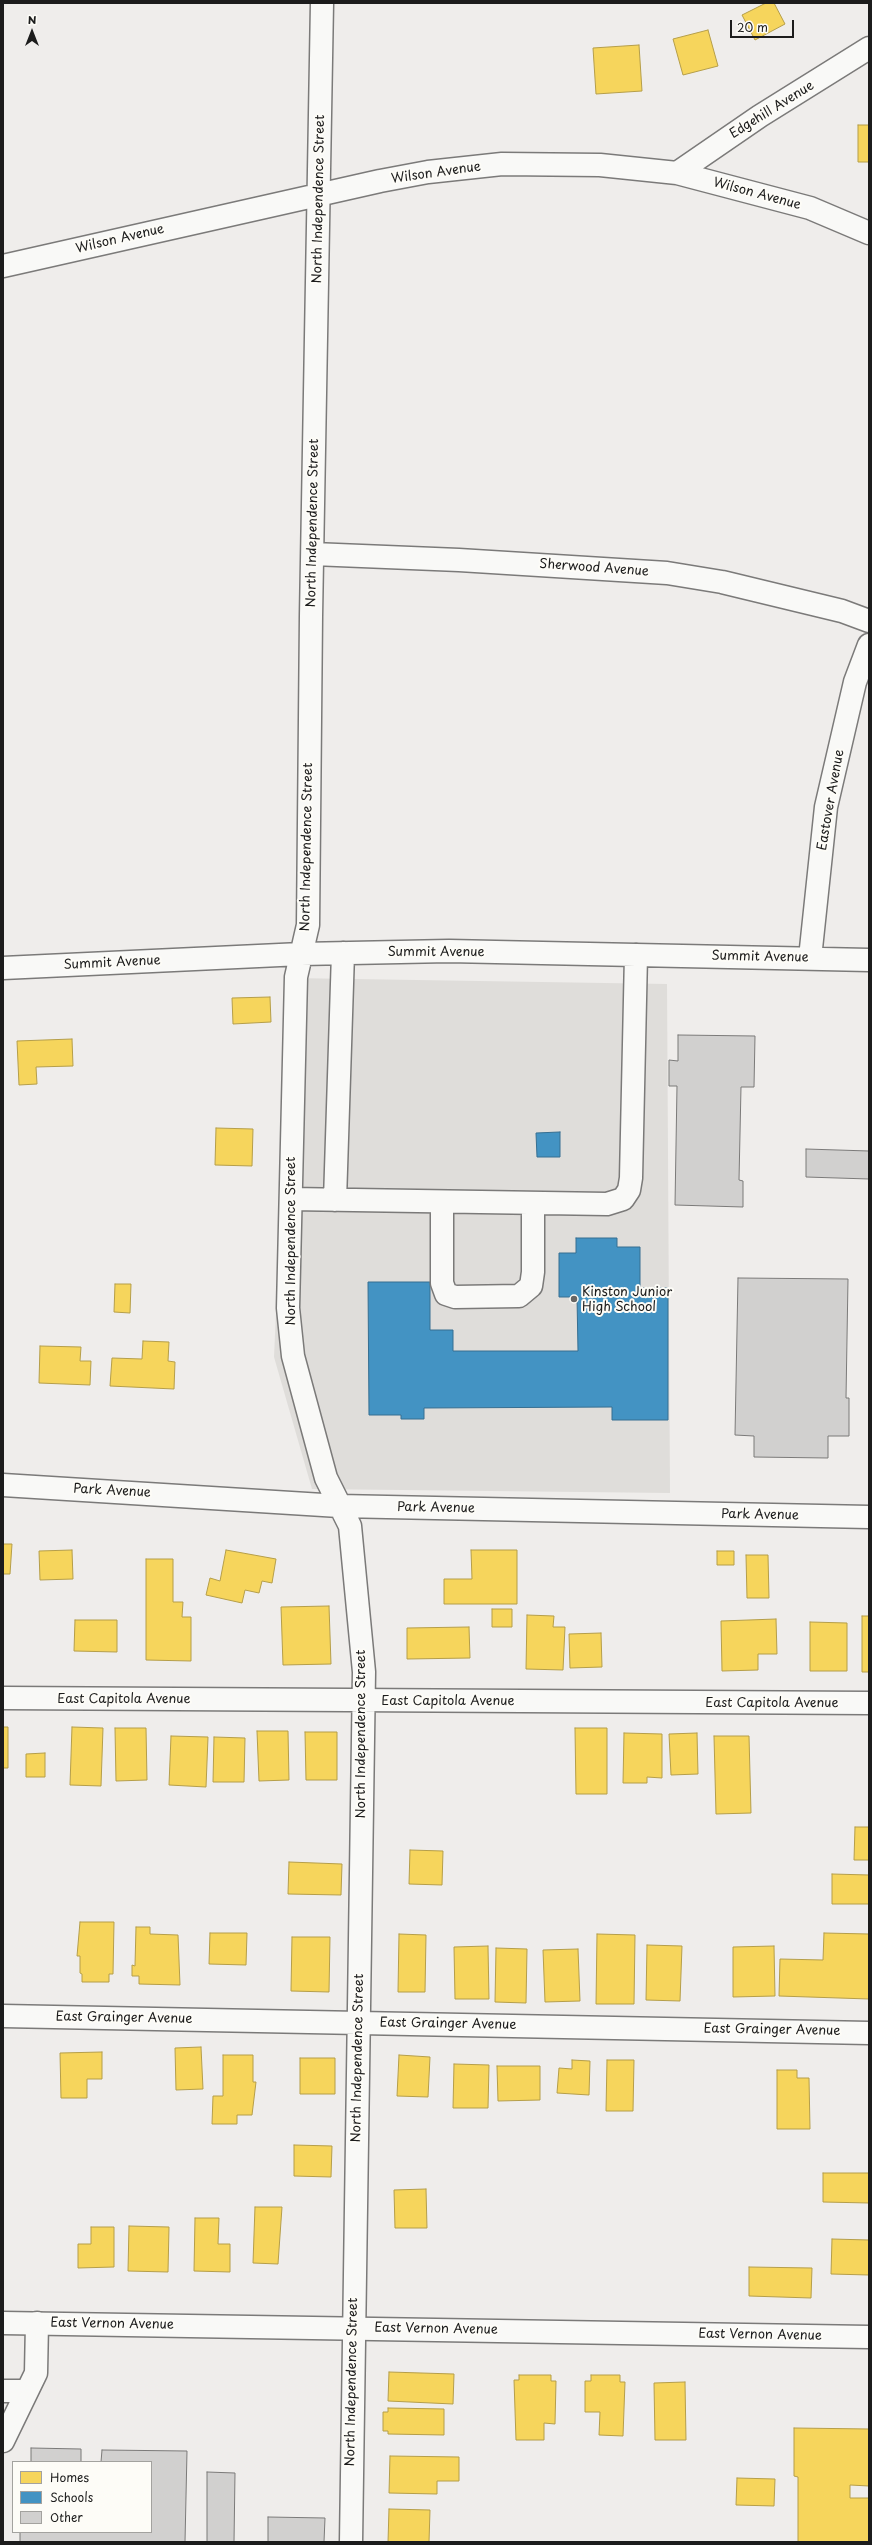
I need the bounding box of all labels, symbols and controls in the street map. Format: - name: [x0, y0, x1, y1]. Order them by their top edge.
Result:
- text: N: [28, 11, 36, 28]
- north arrow: [12, 12, 52, 52]
- scale bar: [732, 12, 796, 38]
- text: 20 m: [737, 18, 768, 36]
- street label: Edgehill Avenue: [727, 78, 817, 142]
- street label: North Independence Street: [310, 114, 328, 284]
- street label: Wilson Avenue: [390, 159, 482, 187]
- street label: Wilson Avenue: [711, 175, 803, 213]
- street label: Wilson Avenue: [74, 221, 166, 257]
- street label: North Independence Street: [304, 438, 322, 608]
- street label: Sherwood Avenue: [539, 556, 649, 580]
- street label: Eastover Avenue: [814, 748, 848, 852]
- street label: North Independence Street: [298, 762, 316, 932]
- street label: Summit Avenue: [387, 944, 485, 960]
- street label: Summit Avenue: [711, 948, 809, 966]
- street label: Summit Avenue: [63, 953, 161, 973]
- street label: North Independence Street: [283, 1157, 299, 1325]
- place label: Kinston Junior High School: [582, 1284, 672, 1315]
- marker: Kinston Junior High School: [569, 1294, 579, 1304]
- street label: Park Avenue: [73, 1481, 151, 1501]
- street label: Park Avenue: [397, 1500, 475, 1516]
- street label: Park Avenue: [721, 1507, 799, 1523]
- street label: North Independence Street: [353, 1650, 369, 1818]
- street label: East Capitola Avenue: [57, 1691, 191, 1707]
- street label: East Capitola Avenue: [381, 1693, 515, 1709]
- street label: East Capitola Avenue: [705, 1695, 839, 1711]
- street label: North Independence Street: [349, 1973, 367, 2143]
- street label: East Grainger Avenue: [55, 2009, 193, 2027]
- street label: East Grainger Avenue: [379, 2015, 517, 2033]
- street label: East Grainger Avenue: [703, 2021, 841, 2039]
- street label: North Independence Street: [343, 2297, 361, 2467]
- street label: East Vernon Avenue: [50, 2315, 174, 2333]
- street label: East Vernon Avenue: [374, 2320, 498, 2338]
- street label: East Vernon Avenue: [698, 2326, 822, 2344]
- legend: [12, 2461, 152, 2533]
- text: Homes: [50, 2468, 89, 2486]
- text: Schools: [50, 2488, 93, 2506]
- text: Other: [50, 2508, 83, 2526]

